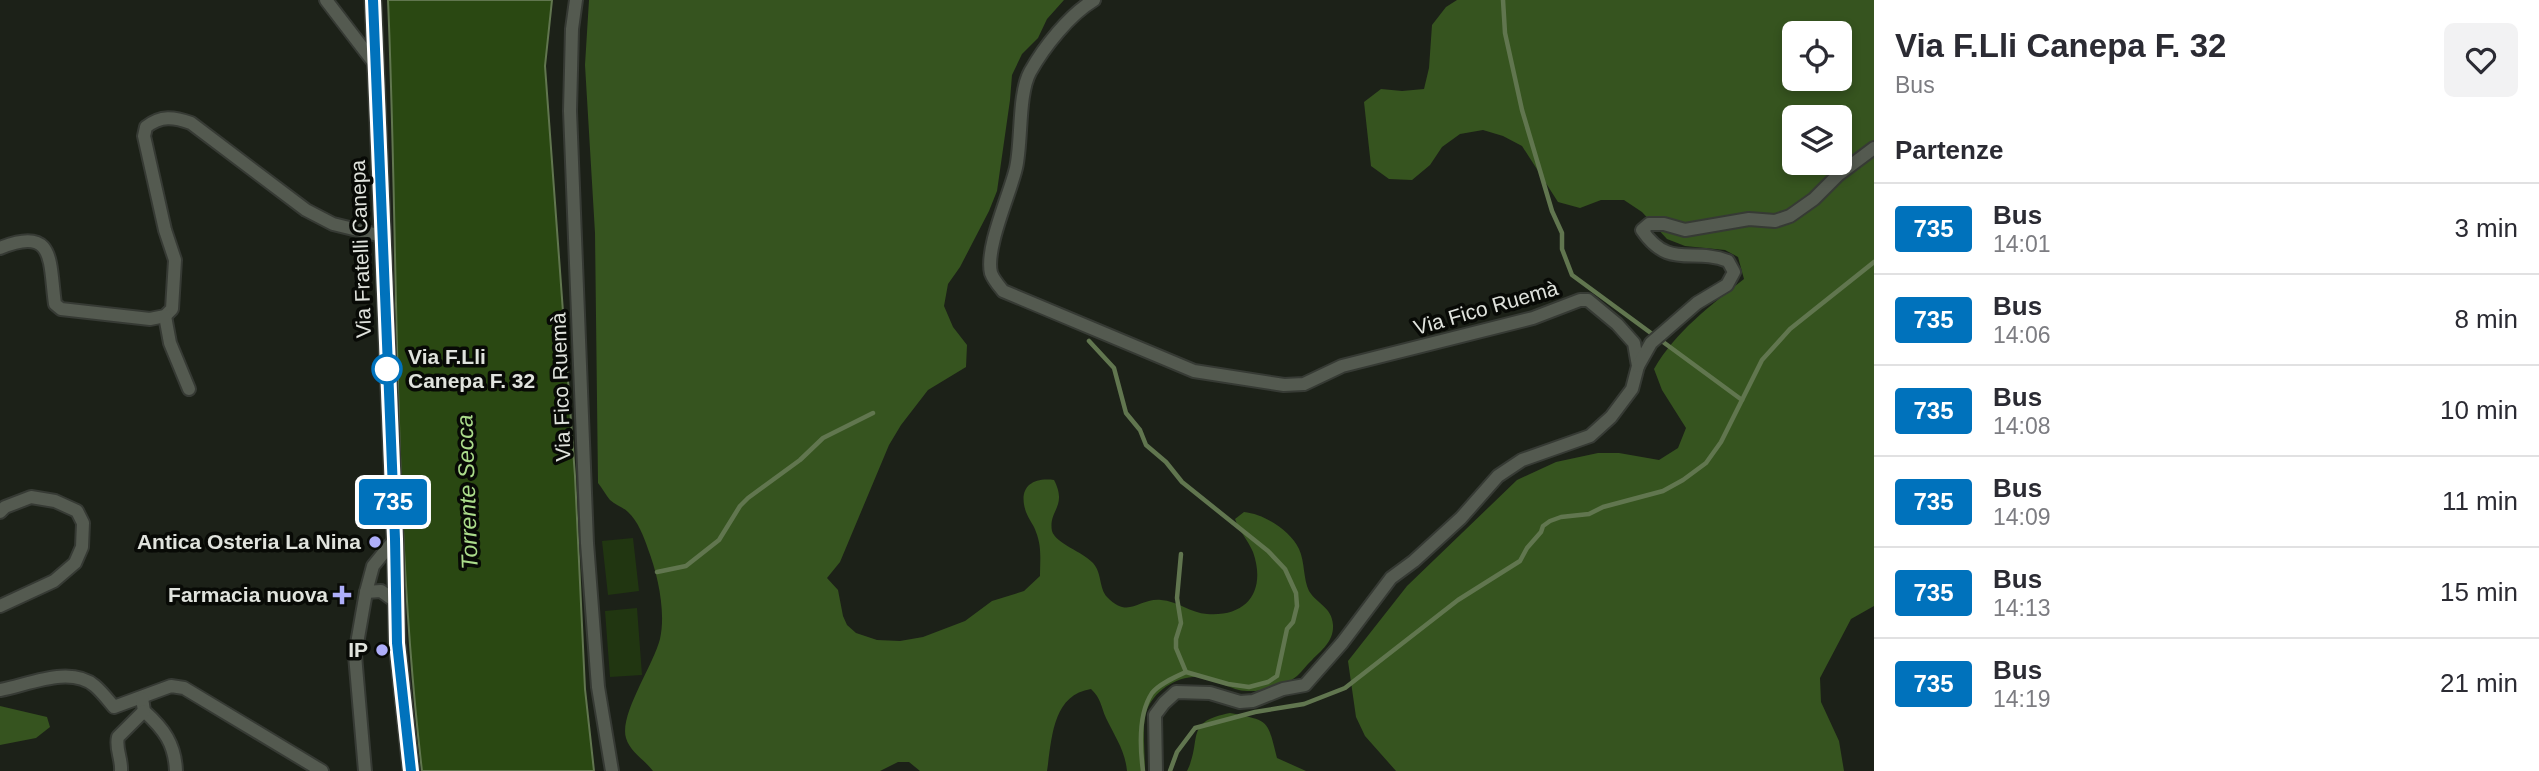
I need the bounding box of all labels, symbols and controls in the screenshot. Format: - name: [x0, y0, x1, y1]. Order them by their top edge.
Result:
- map controls: [1782, 21, 1852, 175]
- button: locate: [1782, 21, 1852, 91]
- button: heart: [2444, 23, 2518, 97]
- text: Via F.Lli Canepa F. 32: [1895, 27, 2226, 64]
- text: Bus: [1895, 72, 1935, 98]
- button: layers: [1782, 105, 1852, 175]
- text: Partenze: [1895, 135, 2003, 165]
- street label: Via Fratelli Canepa: [346, 159, 375, 338]
- text: Bus: [1993, 200, 2042, 230]
- text: 3 min: [2454, 213, 2518, 243]
- text: 735: [1913, 215, 1954, 242]
- text: 14:01: [1993, 231, 2051, 257]
- street label: Via Fico Ruemà: [1411, 276, 1561, 339]
- text: Bus: [1993, 291, 2042, 321]
- text: 8 min: [2454, 304, 2518, 334]
- text: 735: [1913, 306, 1954, 333]
- street label: Via Fico Ruemà: [546, 312, 575, 462]
- text: 14:06: [1993, 322, 2051, 348]
- place label: Via F.Lli Canepa F. 32: [408, 345, 535, 392]
- marker: Via F.Lli Canepa F. 32: [372, 354, 402, 384]
- text: Bus: [1993, 382, 2042, 412]
- text: 10 min: [2440, 395, 2518, 425]
- text: 735: [1913, 397, 1954, 424]
- text: 14:08: [1993, 413, 2051, 439]
- water label: Torrente Secca: [451, 414, 483, 570]
- text: Bus: [1993, 473, 2042, 503]
- line badge: 735: [353, 479, 433, 525]
- text: 11 min: [2442, 486, 2518, 516]
- text: 735: [373, 488, 413, 515]
- text: 735: [1913, 488, 1954, 515]
- text: 14:09: [1993, 504, 2051, 530]
- place label: Antica Osteria La Nina: [137, 530, 361, 553]
- marker: Antica Osteria La Nina: [367, 534, 383, 550]
- text: Bus: [1993, 564, 2042, 594]
- text: 15 min: [2440, 577, 2518, 607]
- text: 735: [1913, 579, 1954, 606]
- place label: Farmacia nuova: [168, 583, 328, 606]
- marker: Farmacia nuova: [334, 587, 350, 603]
- text: 14:13: [1993, 595, 2051, 621]
- place label: IP: [348, 638, 368, 661]
- marker: IP: [374, 642, 390, 658]
- text: Bus: [1993, 655, 2042, 685]
- text: 21 min: [2440, 668, 2518, 698]
- text: 735: [1913, 670, 1954, 697]
- text: 14:19: [1993, 686, 2051, 712]

